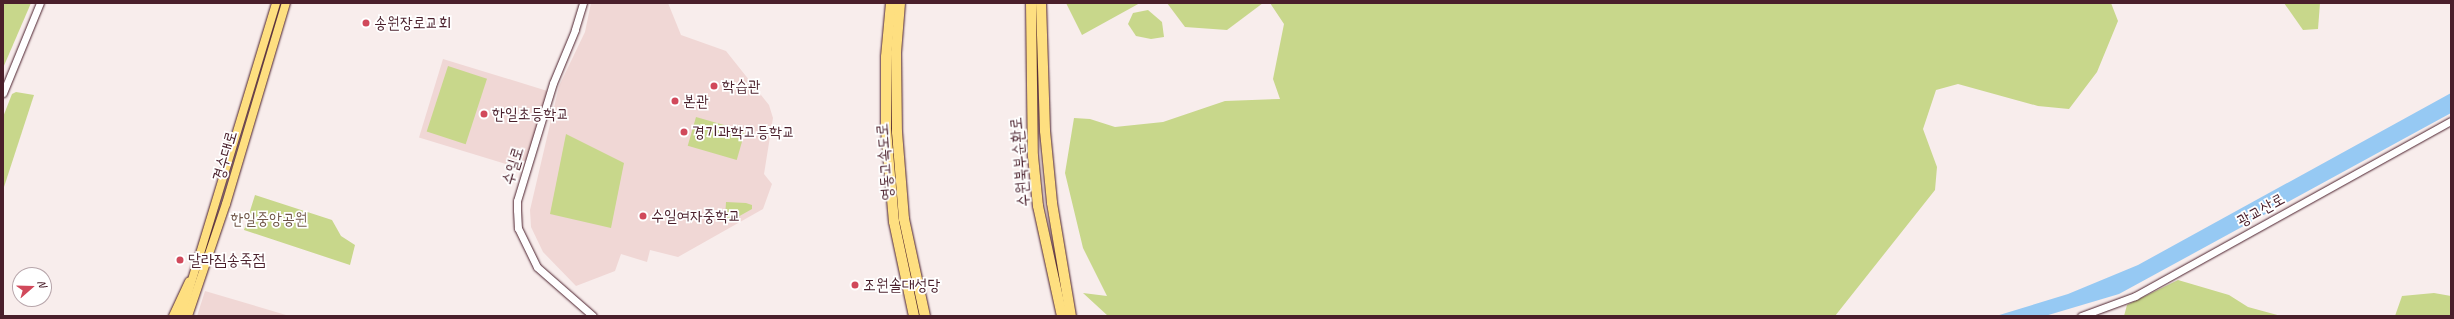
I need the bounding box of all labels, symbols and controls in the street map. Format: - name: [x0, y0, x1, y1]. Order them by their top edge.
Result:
- place label: 송원장로교회: [374, 13, 451, 33]
- marker: 송원장로교회: [361, 18, 371, 28]
- place label: 학습관: [722, 76, 761, 96]
- marker: 학습관: [709, 81, 719, 91]
- place label: 본관: [683, 91, 709, 111]
- marker: 본관: [670, 96, 680, 106]
- place label: 한일초등학교: [492, 104, 569, 124]
- marker: 한일초등학교: [479, 109, 489, 119]
- street label: 수원북부순환로: [1007, 116, 1033, 208]
- place label: 경기과학고등학교: [692, 122, 795, 142]
- street label: 영동고속도로: [873, 123, 897, 201]
- marker: 경기과학고등학교: [679, 127, 689, 137]
- street label: 경수대로: [209, 129, 241, 183]
- street label: 수일로: [498, 145, 528, 187]
- street label: 광교산로: [2234, 189, 2288, 231]
- place label: 수일여자중학교: [651, 206, 741, 226]
- park label: 한일중앙공원: [230, 209, 308, 229]
- marker: 수일여자중학교: [638, 211, 648, 221]
- place label: 달라짐송죽점: [188, 250, 265, 270]
- marker: 달라짐송죽점: [175, 255, 185, 265]
- north arrow: [12, 267, 52, 307]
- place label: 조원솔대성당: [863, 275, 940, 295]
- text: N: [35, 278, 50, 289]
- marker: 조원솔대성당: [850, 280, 860, 290]

